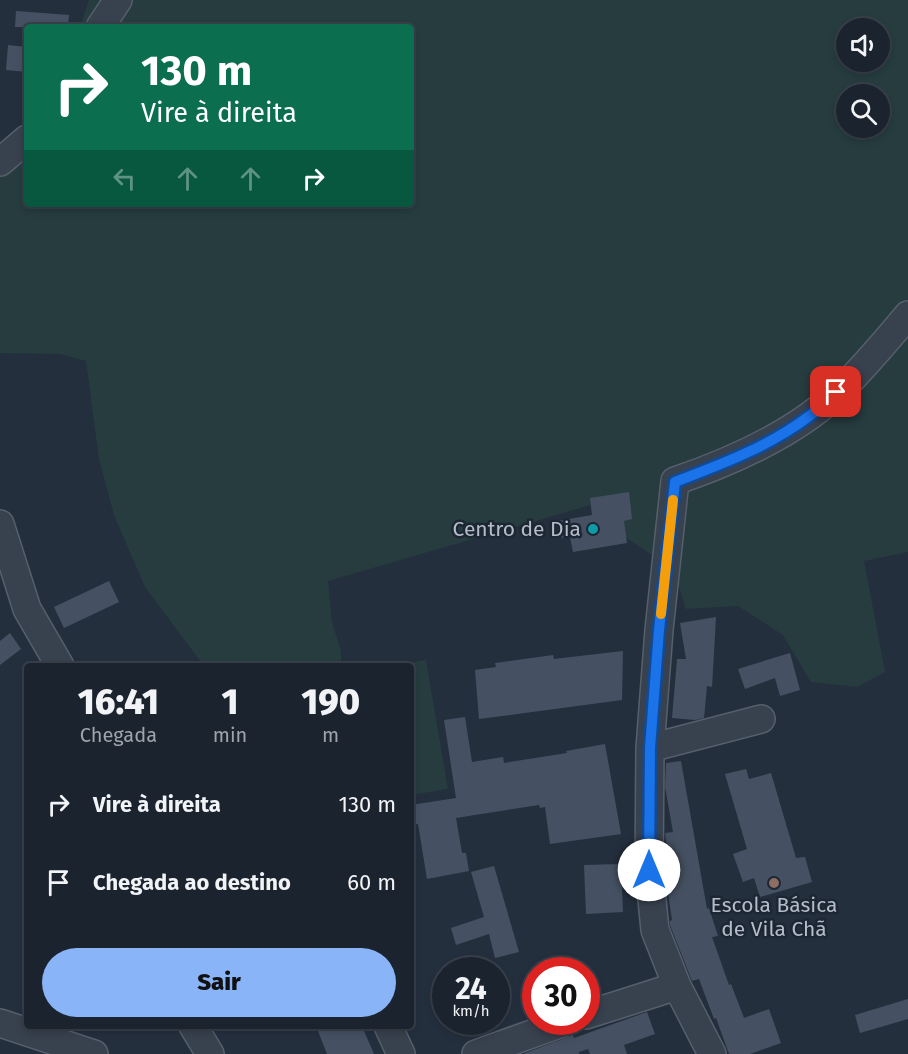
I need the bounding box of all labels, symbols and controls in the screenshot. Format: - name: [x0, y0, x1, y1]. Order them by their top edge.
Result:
- map controls: [836, 18, 890, 138]
- button: sound: [836, 18, 890, 72]
- text: 130 m: [141, 46, 252, 96]
- icon: right: [42, 48, 120, 126]
- button: search: [836, 84, 890, 138]
- text: Vire à direita: [141, 97, 297, 129]
- icon: left: [108, 162, 141, 195]
- icon: ahead: [171, 162, 204, 195]
- icon: ahead: [234, 162, 267, 195]
- icon: right: [297, 162, 330, 195]
- pin: [810, 366, 861, 417]
- icon: arrive: [819, 375, 852, 408]
- place label: Centro de Dia: [453, 516, 581, 542]
- marker: Centro de Dia: [586, 522, 600, 536]
- text: 16:41: [78, 680, 159, 724]
- text: 1: [222, 680, 239, 724]
- text: 190: [301, 680, 360, 724]
- text: Chegada: [80, 723, 157, 747]
- text: min: [213, 723, 247, 747]
- text: m: [322, 723, 339, 747]
- icon: right: [42, 788, 75, 821]
- text: Vire à direita: [93, 791, 221, 818]
- text: 130 m: [339, 791, 396, 818]
- position arrow: [617, 838, 681, 902]
- icon: arrive: [42, 866, 75, 899]
- text: Chegada ao destino: [93, 869, 291, 896]
- text: 60 m: [347, 869, 396, 896]
- marker: Escola Básica de Vila Chã: [767, 876, 781, 890]
- place label: Escola Básica de Vila Chã: [711, 892, 837, 942]
- button: Sair: [42, 948, 396, 1017]
- speed limit sign: 30: [522, 957, 600, 1035]
- text: 24: [455, 971, 487, 1007]
- text: km/h: [452, 1002, 490, 1020]

